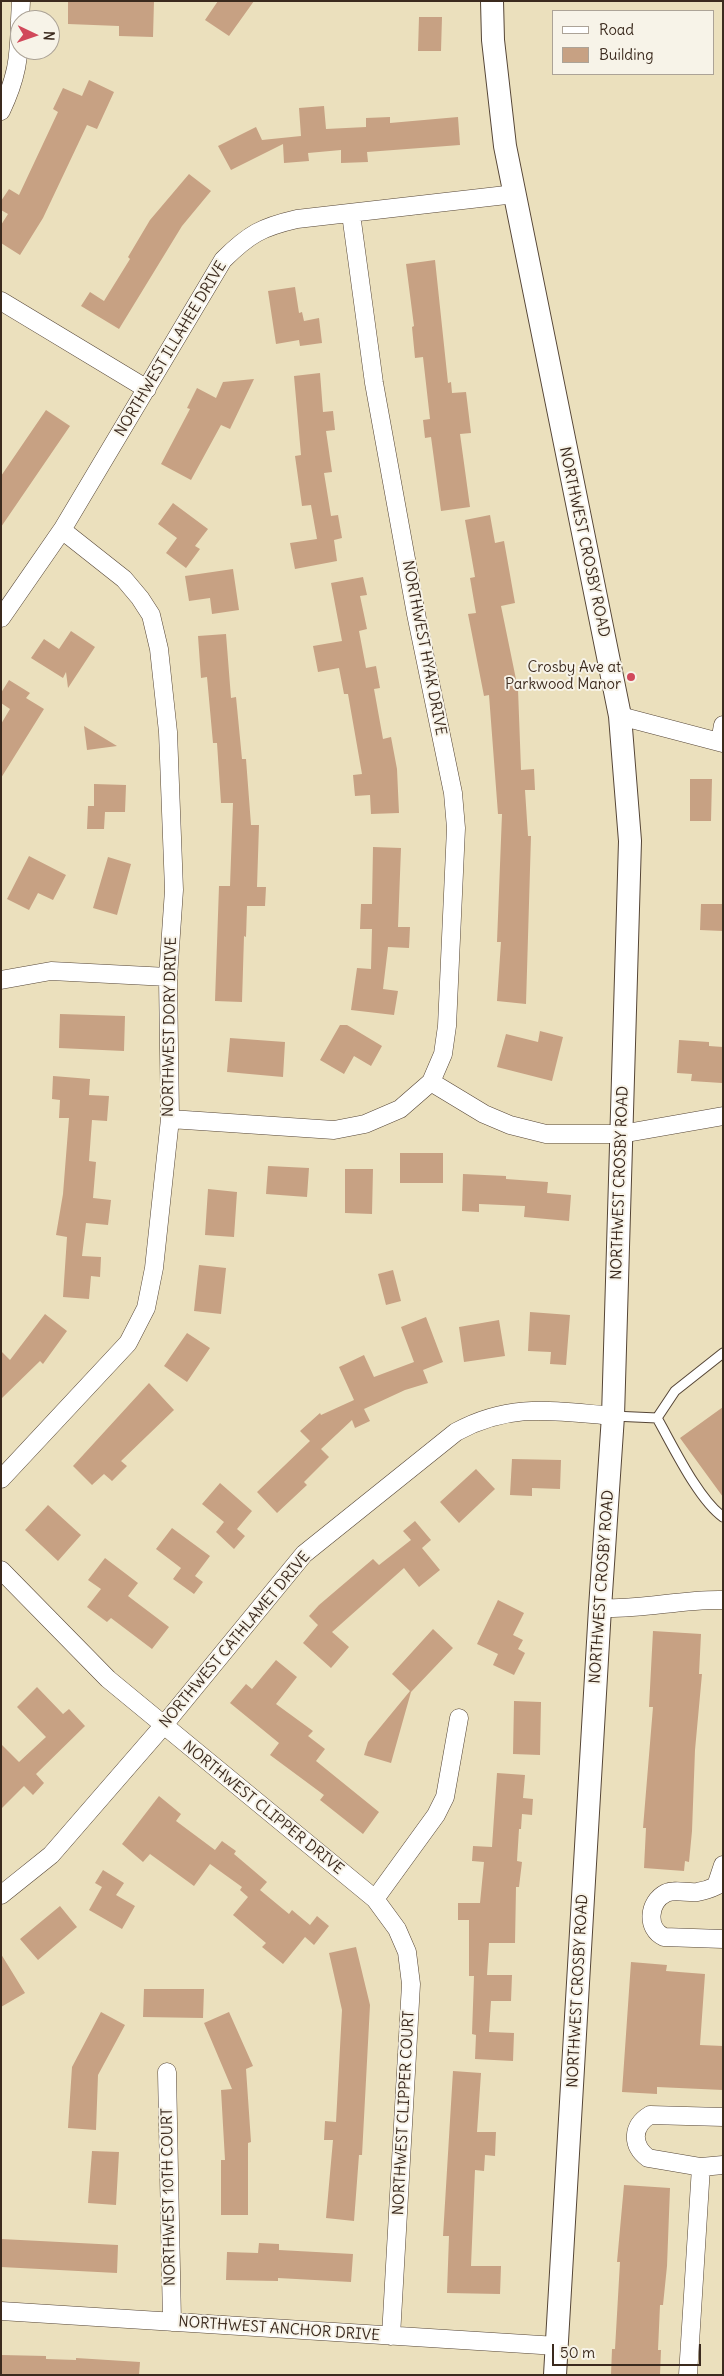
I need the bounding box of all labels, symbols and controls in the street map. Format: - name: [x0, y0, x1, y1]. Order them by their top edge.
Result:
- north arrow: [10, 10, 60, 60]
- legend: [552, 10, 714, 75]
- text: Road: [599, 20, 634, 39]
- text: N: [40, 30, 58, 41]
- text: Building: [599, 45, 654, 64]
- street label: NORTHWEST ILLAHEE DRIVE: [111, 258, 231, 440]
- street label: NORTHWEST CROSBY ROAD: [555, 445, 613, 639]
- street label: NORTHWEST HYAK DRIVE: [398, 559, 450, 737]
- place label: Crosby Ave at Parkwood Manor: [505, 659, 621, 694]
- marker: Crosby Ave at Parkwood Manor: [625, 671, 637, 683]
- street label: NORTHWEST DORY DRIVE: [159, 937, 181, 1117]
- street label: NORTHWEST CROSBY ROAD: [608, 1086, 632, 1280]
- street label: NORTHWEST CROSBY ROAD: [586, 1490, 618, 1684]
- street label: NORTHWEST CATHLAMET DRIVE: [156, 1548, 314, 1732]
- street label: NORTHWEST CLIPPER DRIVE: [179, 1738, 347, 1878]
- street label: NORTHWEST CROSBY ROAD: [564, 1894, 592, 2088]
- street label: NORTHWEST CLIPPER COURT: [390, 2010, 418, 2216]
- street label: NORTHWEST 10TH COURT: [158, 2108, 180, 2286]
- street label: NORTHWEST ANCHOR DRIVE: [178, 2313, 380, 2345]
- scale bar: [554, 2334, 703, 2366]
- text: 50 m: [560, 2343, 595, 2362]

